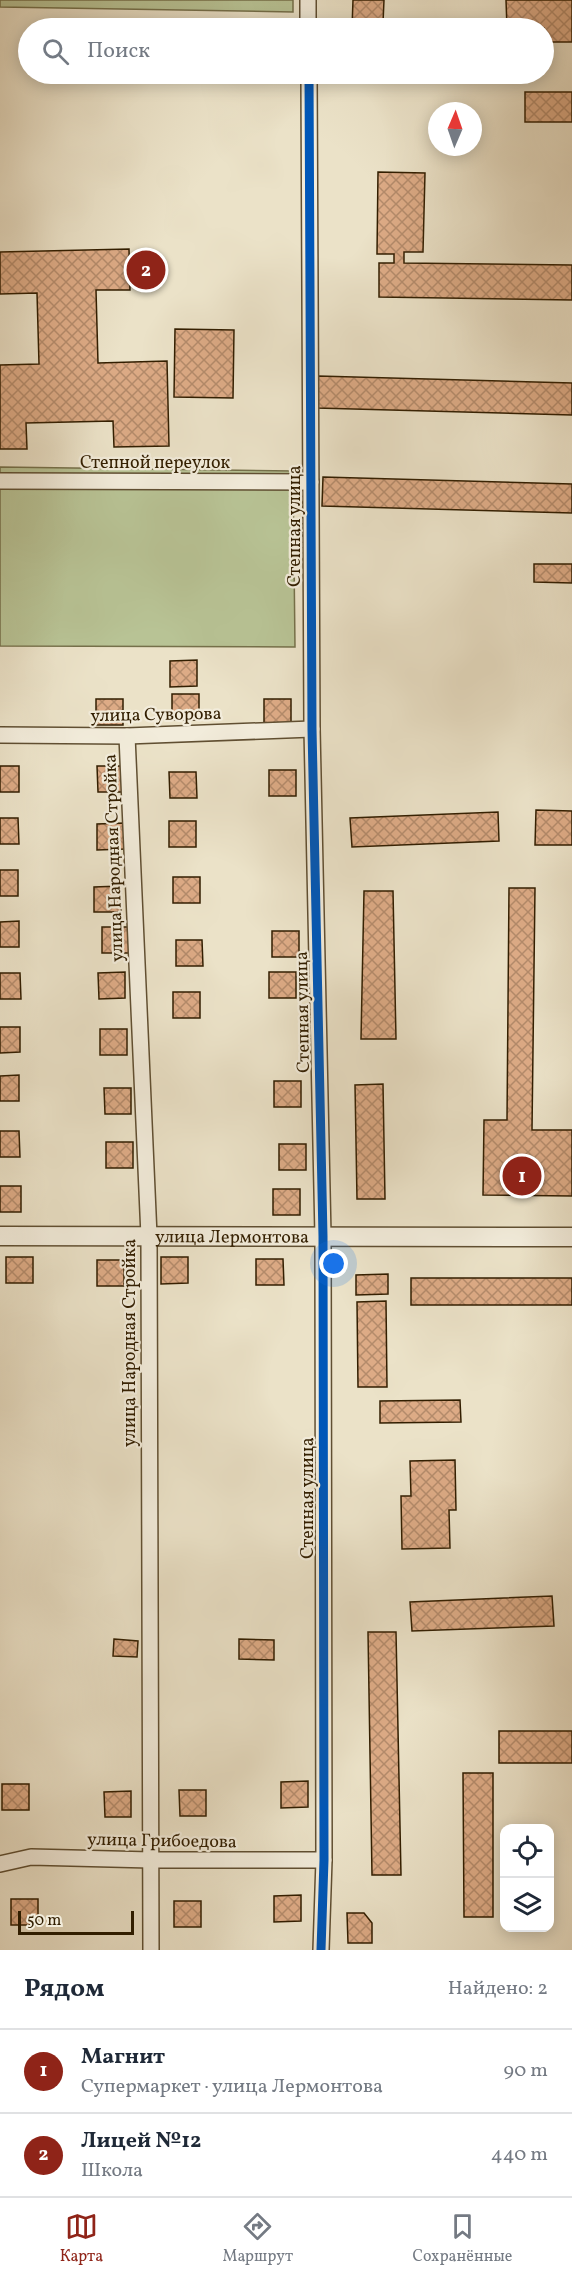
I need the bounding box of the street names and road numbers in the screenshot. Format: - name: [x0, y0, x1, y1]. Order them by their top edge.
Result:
- street label: Степной переулок: [80, 451, 230, 476]
- street label: Степная улица: [283, 465, 308, 587]
- street label: улица Суворова: [90, 702, 222, 729]
- street label: улица Народная Стройка: [98, 753, 131, 962]
- street label: Степная улица: [290, 951, 317, 1073]
- street label: улица Лермонтова: [155, 1225, 309, 1251]
- street label: улица Народная Стройка: [118, 1239, 143, 1447]
- street label: Степная улица: [296, 1437, 321, 1559]
- street label: улица Грибоедова: [87, 1828, 237, 1855]

